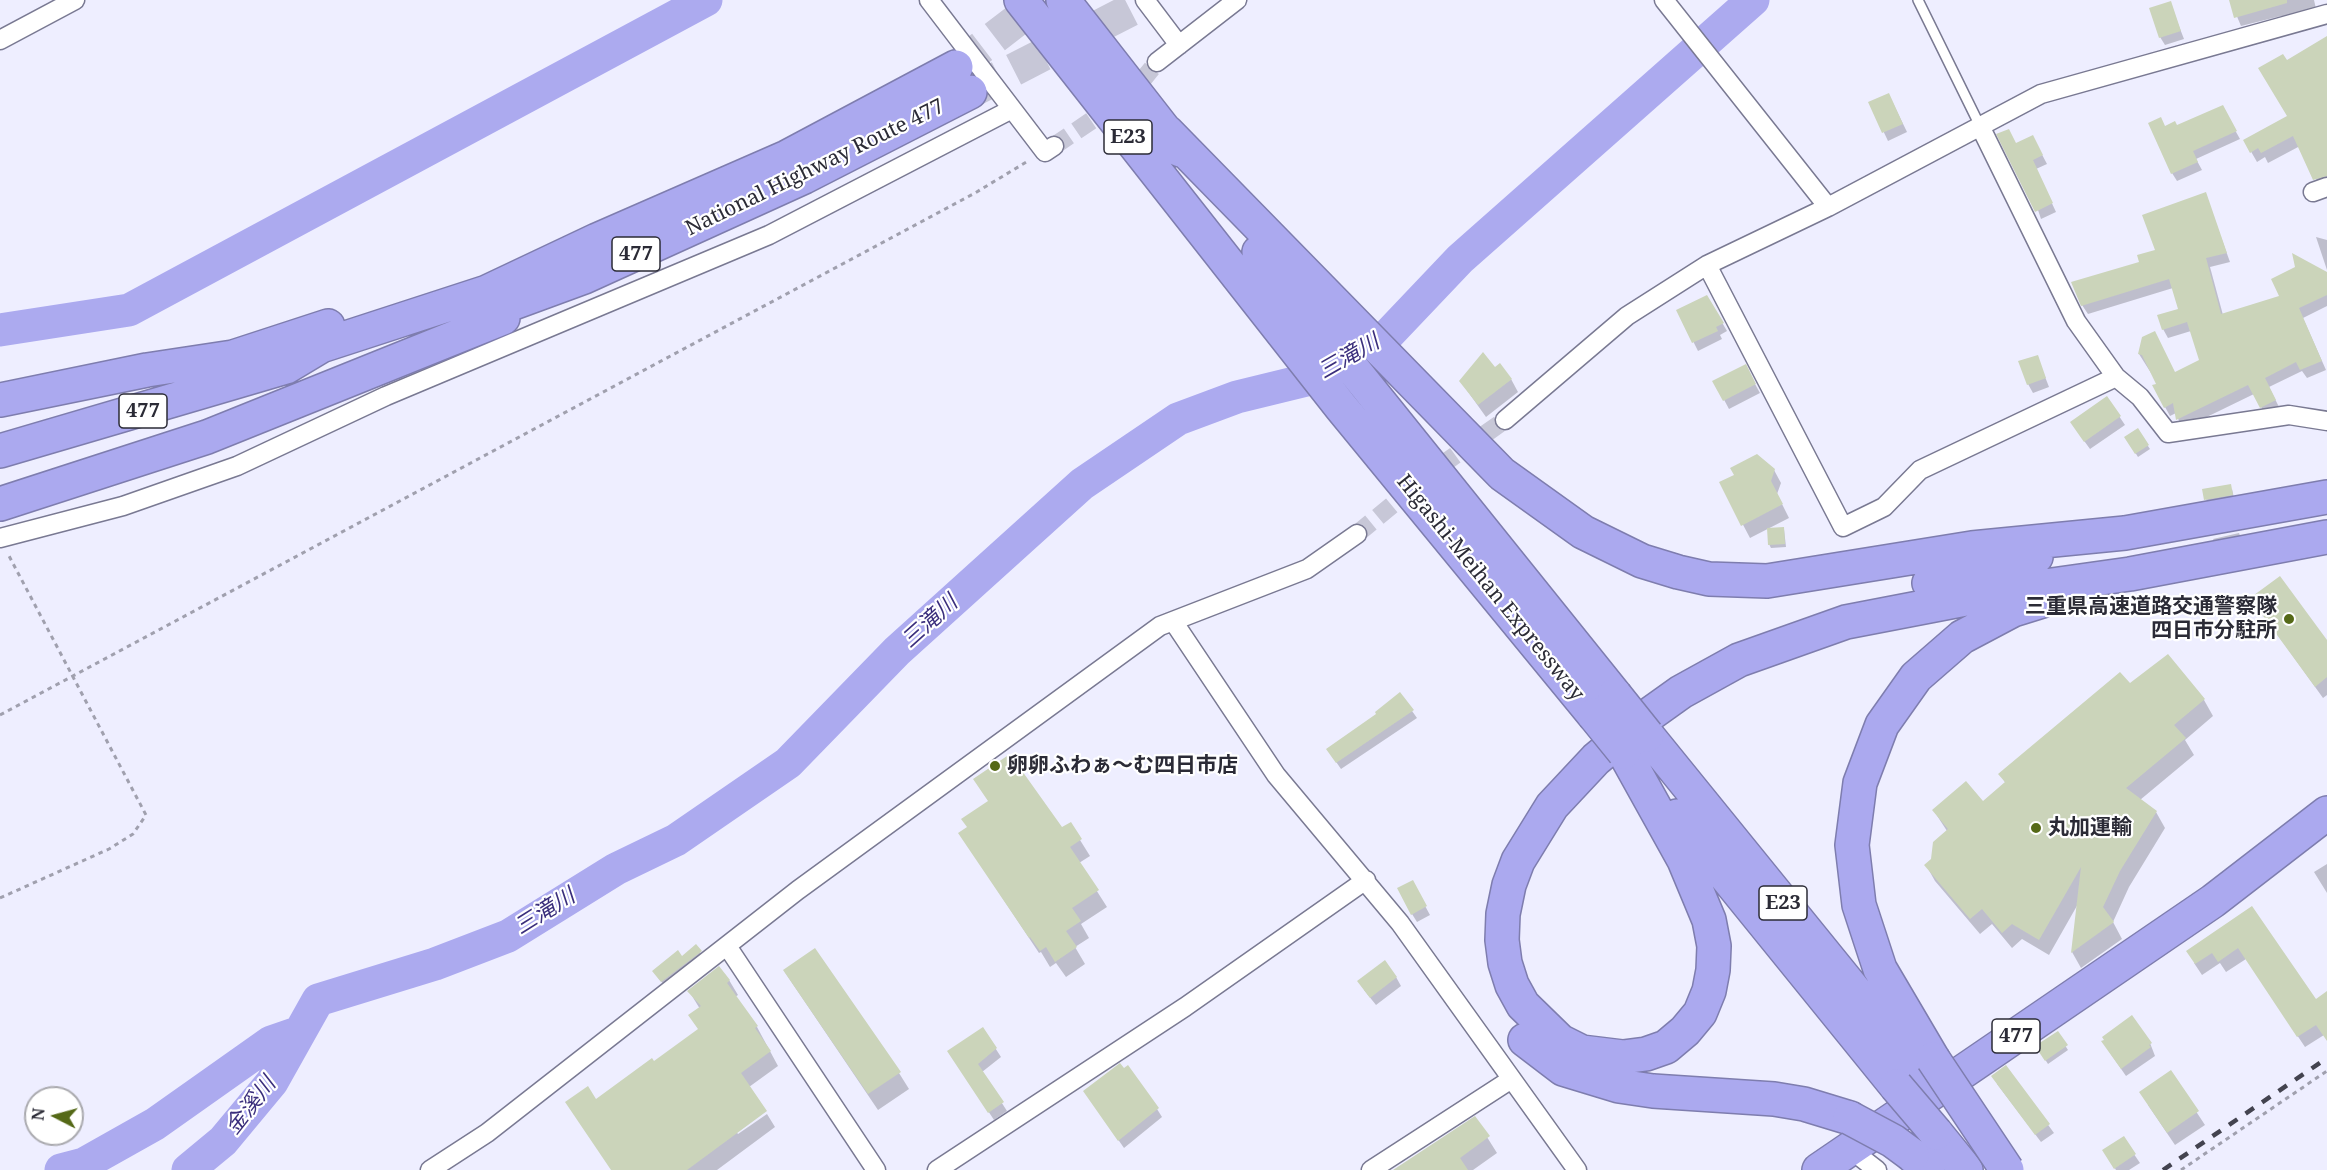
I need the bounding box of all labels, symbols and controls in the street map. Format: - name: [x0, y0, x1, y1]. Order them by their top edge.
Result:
- street label: National Highway Route 477: [681, 94, 949, 242]
- road number: E23: [1104, 120, 1152, 154]
- road number: 477: [612, 237, 660, 271]
- water label: 三滝川: [1314, 329, 1384, 385]
- road number: 477: [119, 394, 167, 428]
- street label: Higashi-Meihan Expressway: [1391, 470, 1589, 706]
- water label: 三滝川: [897, 590, 963, 654]
- place label: 三重県高速道路交通警察隊 四日市分駐所: [2025, 594, 2277, 644]
- marker: 三重県高速道路交通警察隊 四日市分駐所: [2282, 612, 2296, 626]
- place label: 卵卵ふわぁ～む四日市店: [1007, 753, 1238, 779]
- marker: 卵卵ふわぁ～む四日市店: [988, 759, 1002, 773]
- place label: 丸加運輸: [2048, 815, 2132, 841]
- marker: 丸加運輸: [2029, 821, 2043, 835]
- water label: 三滝川: [510, 883, 580, 941]
- road number: E23: [1759, 886, 1807, 920]
- road number: 477: [1992, 1019, 2040, 1053]
- water label: 金溪川: [220, 1072, 282, 1140]
- north arrow: [24, 1086, 84, 1146]
- text: N: [26, 1107, 50, 1122]

